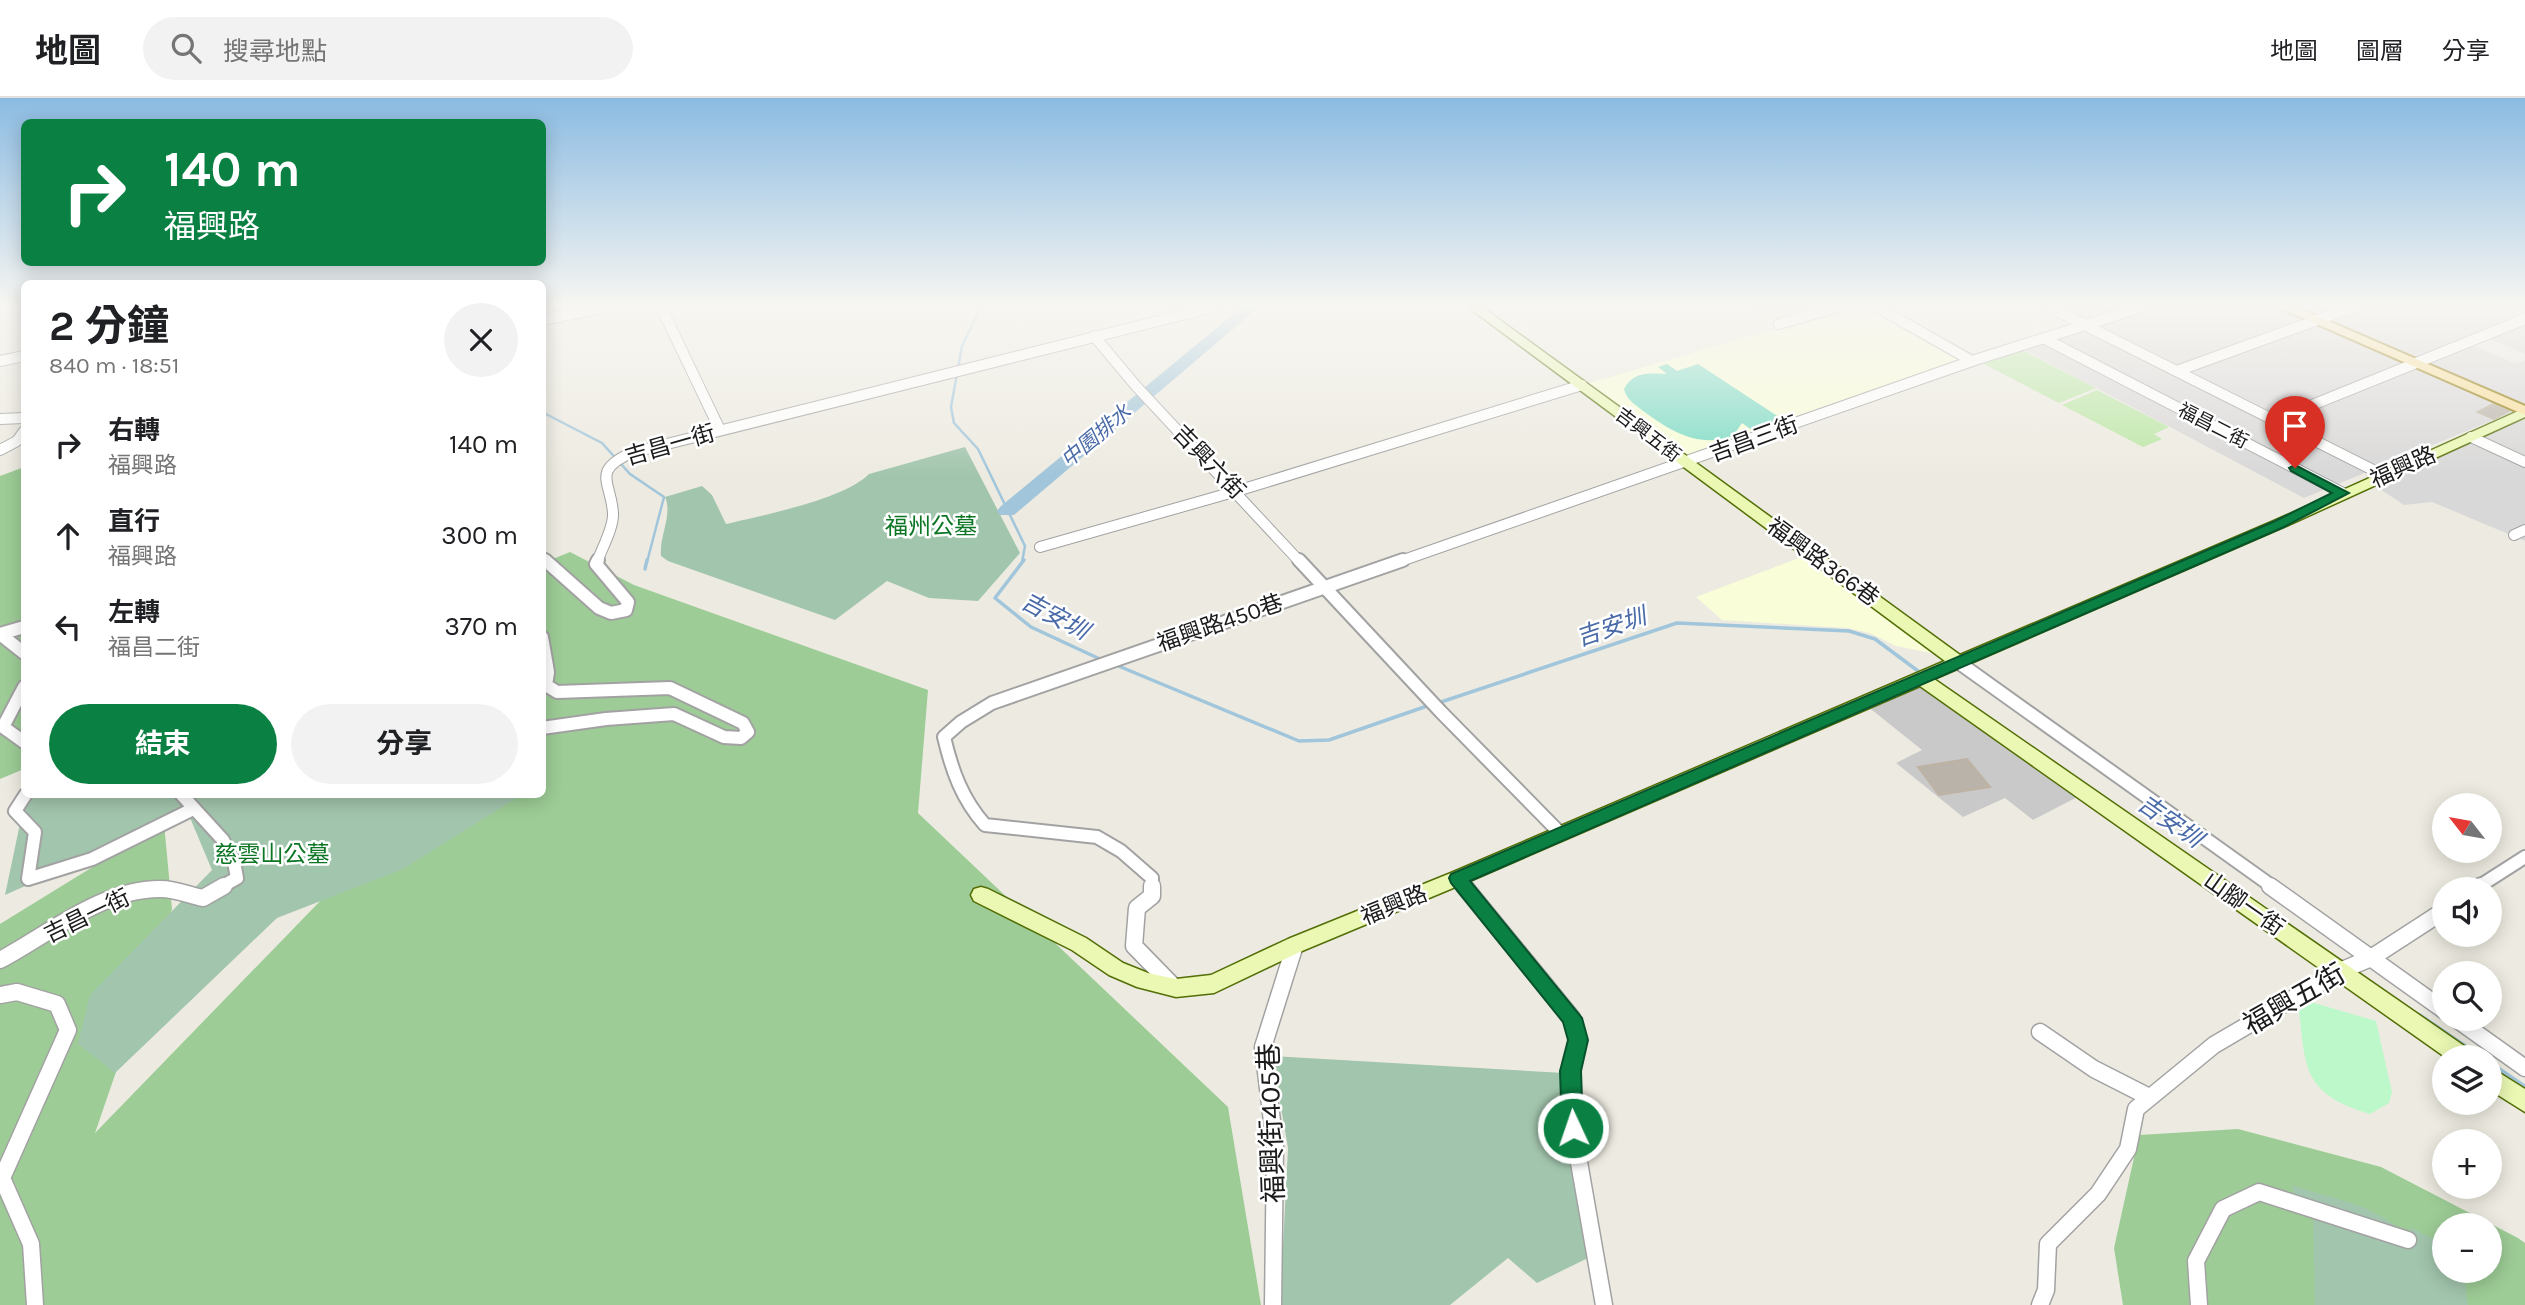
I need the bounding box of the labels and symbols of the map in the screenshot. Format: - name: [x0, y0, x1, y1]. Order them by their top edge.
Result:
- pin: [2265, 396, 2325, 468]
- water label: 中園排水: [1056, 399, 1137, 472]
- street label: 福昌二街: [2174, 399, 2252, 453]
- street label: 吉興五街: [1611, 403, 1685, 467]
- street label: 吉昌三街: [1706, 411, 1802, 467]
- street label: 吉昌一街: [622, 419, 718, 471]
- street label: 吉興六街: [1167, 420, 1251, 504]
- street label: 福興路: [2366, 441, 2440, 493]
- street label: 福興路366巷: [1762, 512, 1884, 612]
- park label: 福州公墓: [885, 513, 977, 540]
- water label: 吉安圳: [1017, 587, 1096, 647]
- street label: 福興路450巷: [1153, 589, 1287, 657]
- water label: 吉安圳: [1572, 601, 1652, 652]
- water label: 吉安圳: [2132, 789, 2210, 855]
- north arrow: [2432, 793, 2502, 863]
- park label: 慈雲山公墓: [215, 841, 330, 868]
- street label: 山腳一街: [2199, 867, 2289, 941]
- street label: 福興路: [1357, 880, 1431, 930]
- street label: 吉昌一街: [40, 884, 134, 948]
- street label: 福興五街: [2237, 957, 2351, 1041]
- street label: 福興街405巷: [1252, 1042, 1290, 1204]
- position arrow: [1536, 1091, 1610, 1165]

